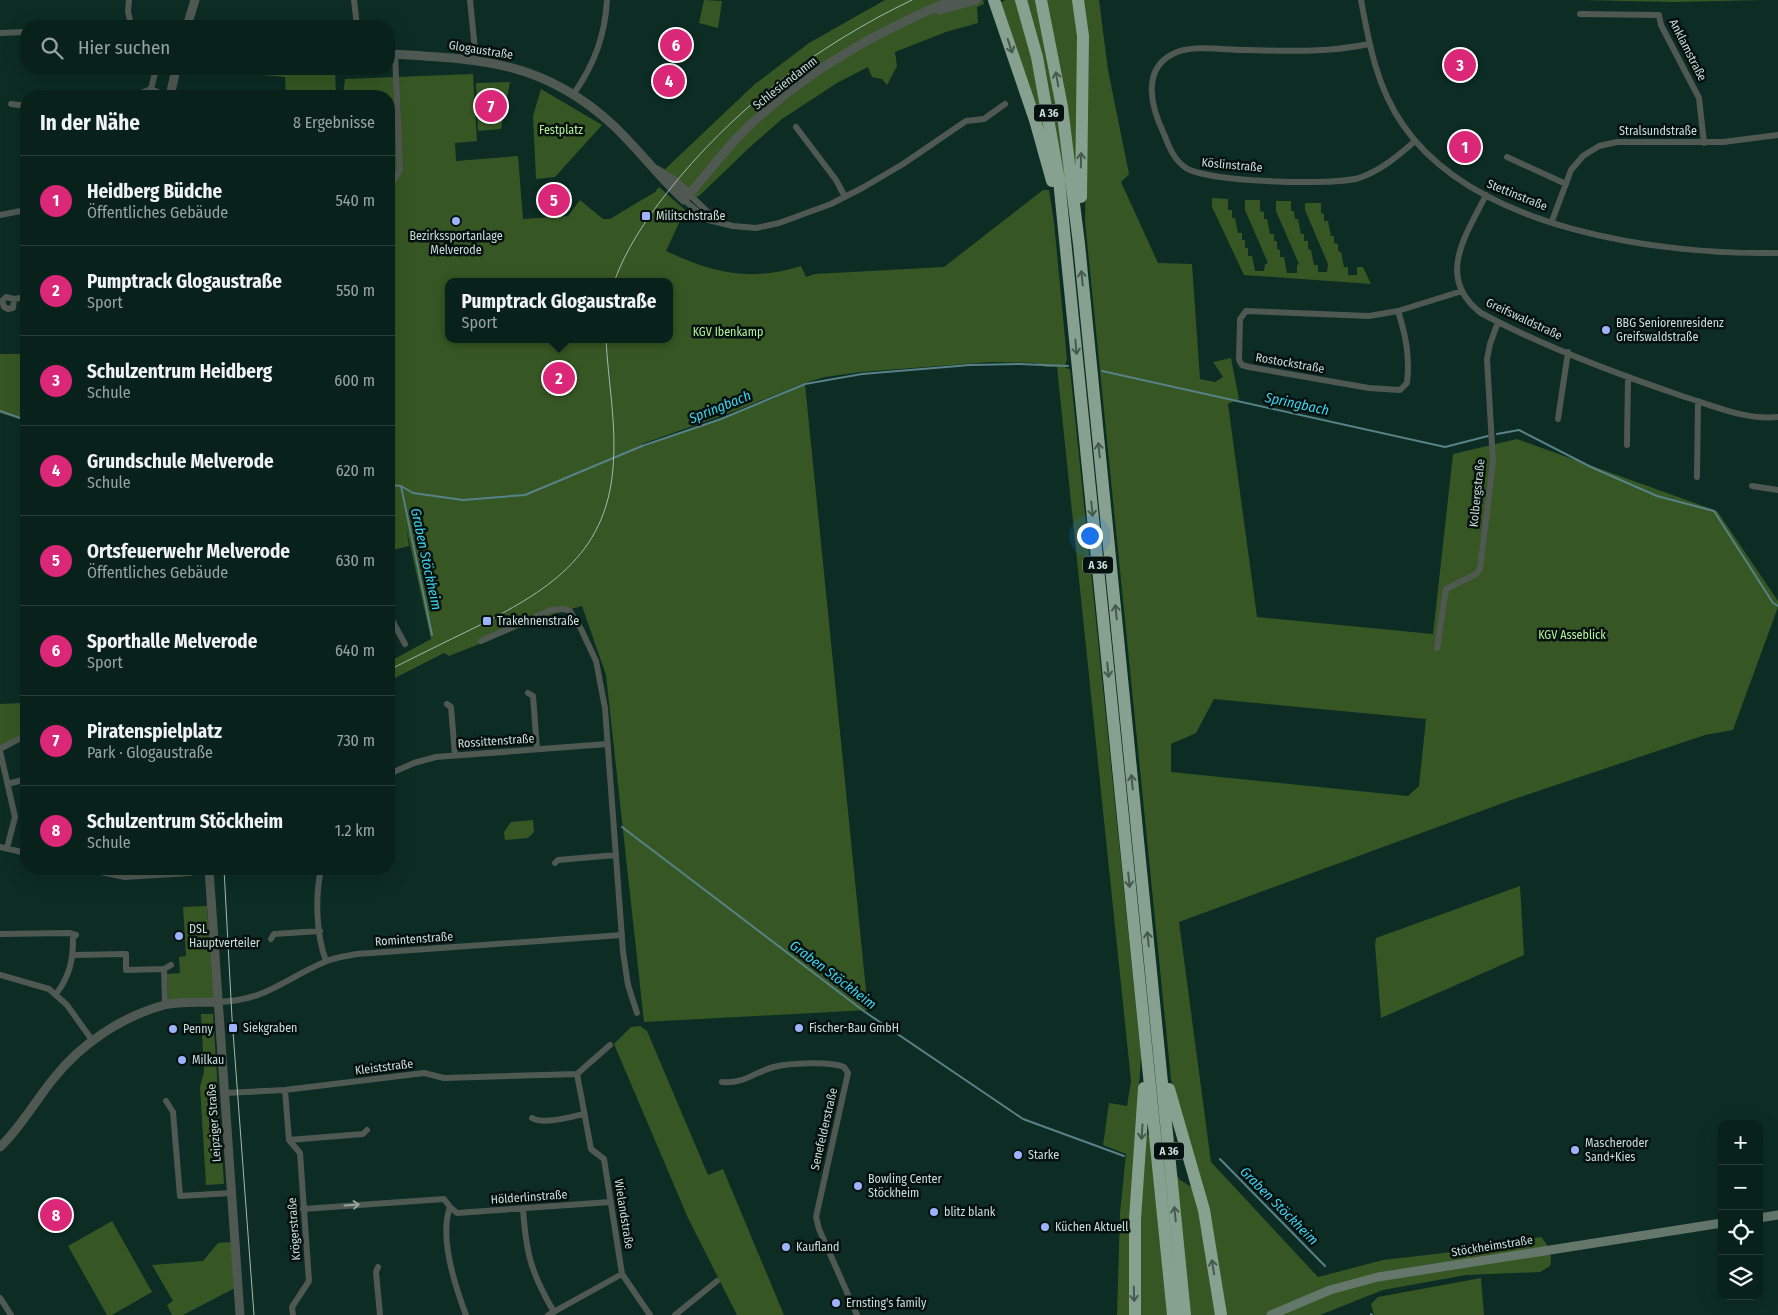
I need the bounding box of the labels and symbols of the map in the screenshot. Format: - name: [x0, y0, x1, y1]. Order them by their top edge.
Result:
- street label: Anklamstraße: [1666, 17, 1710, 83]
- pin: 6: [660, 26, 692, 64]
- street label: Glogaustraße: [448, 38, 514, 62]
- one-way arrow: [1005, 38, 1015, 54]
- pin: 3: [1444, 46, 1476, 84]
- street label: Schlesiendamm: [750, 54, 820, 112]
- pin: 4: [653, 62, 685, 100]
- one-way arrow: [1051, 71, 1061, 87]
- pin: 7: [475, 87, 507, 125]
- road number: A 36: [1034, 105, 1064, 122]
- park label: Festplatz: [539, 123, 583, 137]
- street label: Stralsundstraße: [1619, 124, 1697, 138]
- pin: 1: [1449, 128, 1481, 166]
- one-way arrow: [1076, 153, 1086, 169]
- street label: Köslinstraße: [1201, 155, 1263, 175]
- street label: Stettinstraße: [1485, 177, 1549, 213]
- pin: 5: [538, 181, 570, 219]
- place label: Militschstraße: [656, 209, 725, 223]
- marker: Militschstraße: [640, 210, 652, 222]
- marker: Bezirkssportanlage Melverode: [450, 215, 462, 227]
- place label: Bezirkssportanlage Melverode: [409, 229, 503, 257]
- one-way arrow: [1077, 270, 1087, 286]
- street label: Greifswaldstraße: [1484, 295, 1564, 343]
- place label: BBG Seniorenresidenz Greifswaldstraße: [1616, 316, 1724, 344]
- marker: BBG Seniorenresidenz Greifswaldstraße: [1600, 324, 1612, 336]
- park label: KGV Ibenkamp: [693, 325, 763, 339]
- one-way arrow: [1071, 339, 1081, 355]
- street label: Rostockstraße: [1255, 350, 1326, 376]
- pin: 2: [543, 359, 575, 397]
- water label: Springbach: [686, 387, 753, 427]
- water label: Springbach: [1262, 389, 1331, 419]
- one-way arrow: [1095, 442, 1104, 458]
- street label: Kolbergstraße: [1466, 458, 1488, 528]
- one-way arrow: [1087, 500, 1097, 516]
- water label: Graben Stöckheim: [407, 506, 445, 612]
- your location: [1077, 523, 1103, 549]
- road number: A 36: [1083, 556, 1113, 574]
- one-way arrow: [1111, 604, 1120, 620]
- place label: Trakehnenstraße: [497, 614, 579, 628]
- marker: Trakehnenstraße: [481, 615, 493, 627]
- park label: KGV Asseblick: [1538, 628, 1606, 642]
- one-way arrow: [1104, 662, 1113, 678]
- street label: Rossittenstraße: [457, 731, 535, 751]
- one-way arrow: [1127, 774, 1137, 790]
- one-way arrow: [1125, 872, 1134, 888]
- place label: DSL Hauptverteiler: [189, 922, 261, 950]
- street label: Romintenstraße: [374, 929, 454, 949]
- marker: DSL Hauptverteiler: [173, 930, 185, 942]
- one-way arrow: [1143, 931, 1153, 947]
- water label: Graben Stöckheim: [786, 937, 880, 1013]
- place label: Siekgraben: [243, 1021, 297, 1035]
- place label: Fischer-Bau GmbH: [809, 1021, 899, 1035]
- place label: Penny: [183, 1022, 213, 1036]
- marker: Siekgraben: [227, 1022, 239, 1034]
- marker: Fischer-Bau GmbH: [793, 1022, 805, 1034]
- marker: Penny: [167, 1023, 179, 1035]
- place label: Milkau: [192, 1053, 224, 1067]
- marker: Milkau: [176, 1054, 188, 1066]
- street label: Kleiststraße: [354, 1056, 414, 1078]
- street label: Leipziger Straße: [204, 1083, 224, 1163]
- street label: Senefelderstraße: [808, 1086, 840, 1172]
- one-way arrow: [1137, 1124, 1146, 1140]
- place label: Mascheroder Sand+Kies: [1585, 1136, 1649, 1164]
- road number: A 36: [1154, 1142, 1184, 1160]
- marker: Mascheroder Sand+Kies: [1569, 1144, 1581, 1156]
- place label: Starke: [1028, 1148, 1059, 1162]
- marker: Starke: [1012, 1149, 1024, 1161]
- water label: Graben Stöckheim: [1236, 1163, 1322, 1249]
- place label: Bowling Center Stöckheim: [868, 1172, 942, 1200]
- street label: Wielandstraße: [612, 1178, 636, 1250]
- marker: Bowling Center Stöckheim: [852, 1180, 864, 1192]
- street label: Hölderlinstraße: [490, 1187, 568, 1207]
- pin: 8: [40, 1196, 72, 1234]
- street label: Krögerstraße: [285, 1197, 303, 1261]
- one-way arrow: [343, 1201, 359, 1210]
- place label: blitz blank: [944, 1205, 996, 1219]
- marker: blitz blank: [928, 1206, 940, 1218]
- one-way arrow: [1170, 1207, 1180, 1223]
- place label: Küchen Aktuell: [1055, 1220, 1128, 1234]
- marker: Küchen Aktuell: [1039, 1221, 1051, 1233]
- street label: Stöckheimstraße: [1450, 1233, 1534, 1259]
- place label: Kaufland: [796, 1240, 840, 1254]
- marker: Kaufland: [780, 1241, 792, 1253]
- one-way arrow: [1208, 1259, 1218, 1275]
- one-way arrow: [1130, 1286, 1139, 1302]
- place label: Ernsting's family: [846, 1296, 927, 1310]
- marker: Ernsting's family: [830, 1297, 842, 1309]

